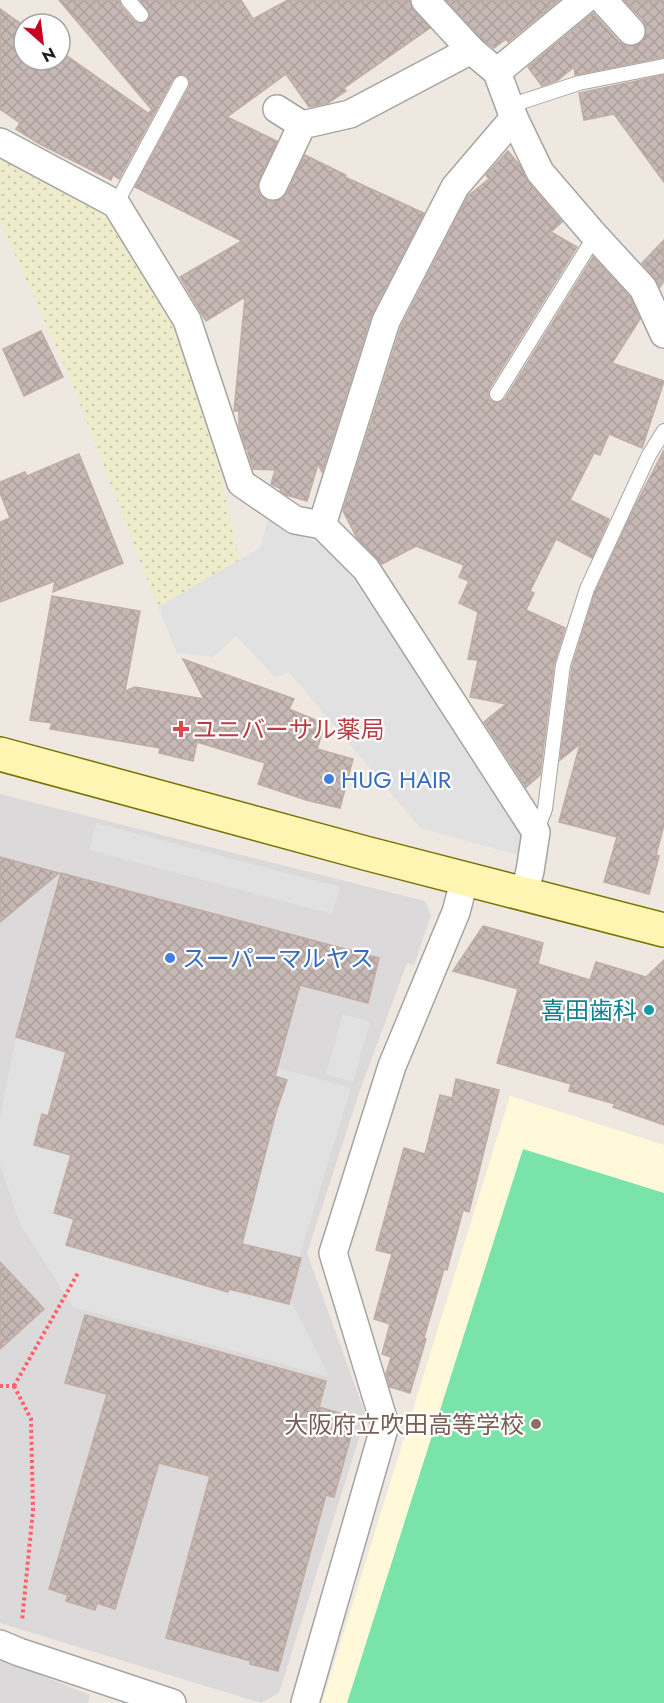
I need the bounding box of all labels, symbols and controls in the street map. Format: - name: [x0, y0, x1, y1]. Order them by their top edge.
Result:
- north arrow: [12, 12, 72, 72]
- text: N: [38, 42, 60, 68]
- place label: ユニバーサル薬局: [193, 712, 385, 747]
- marker: ユニバーサル薬局: [174, 722, 188, 736]
- place label: HUG HAIR: [341, 762, 452, 797]
- marker: HUG HAIR: [322, 772, 336, 786]
- place label: スーパーマルヤス: [182, 941, 374, 976]
- marker: スーパーマルヤス: [163, 951, 177, 965]
- place label: 喜田歯科: [541, 993, 637, 1028]
- marker: 喜田歯科: [642, 1003, 656, 1017]
- place label: 大阪府立吹田高等学校: [284, 1407, 524, 1442]
- marker: 大阪府立吹田高等学校: [529, 1417, 543, 1431]

